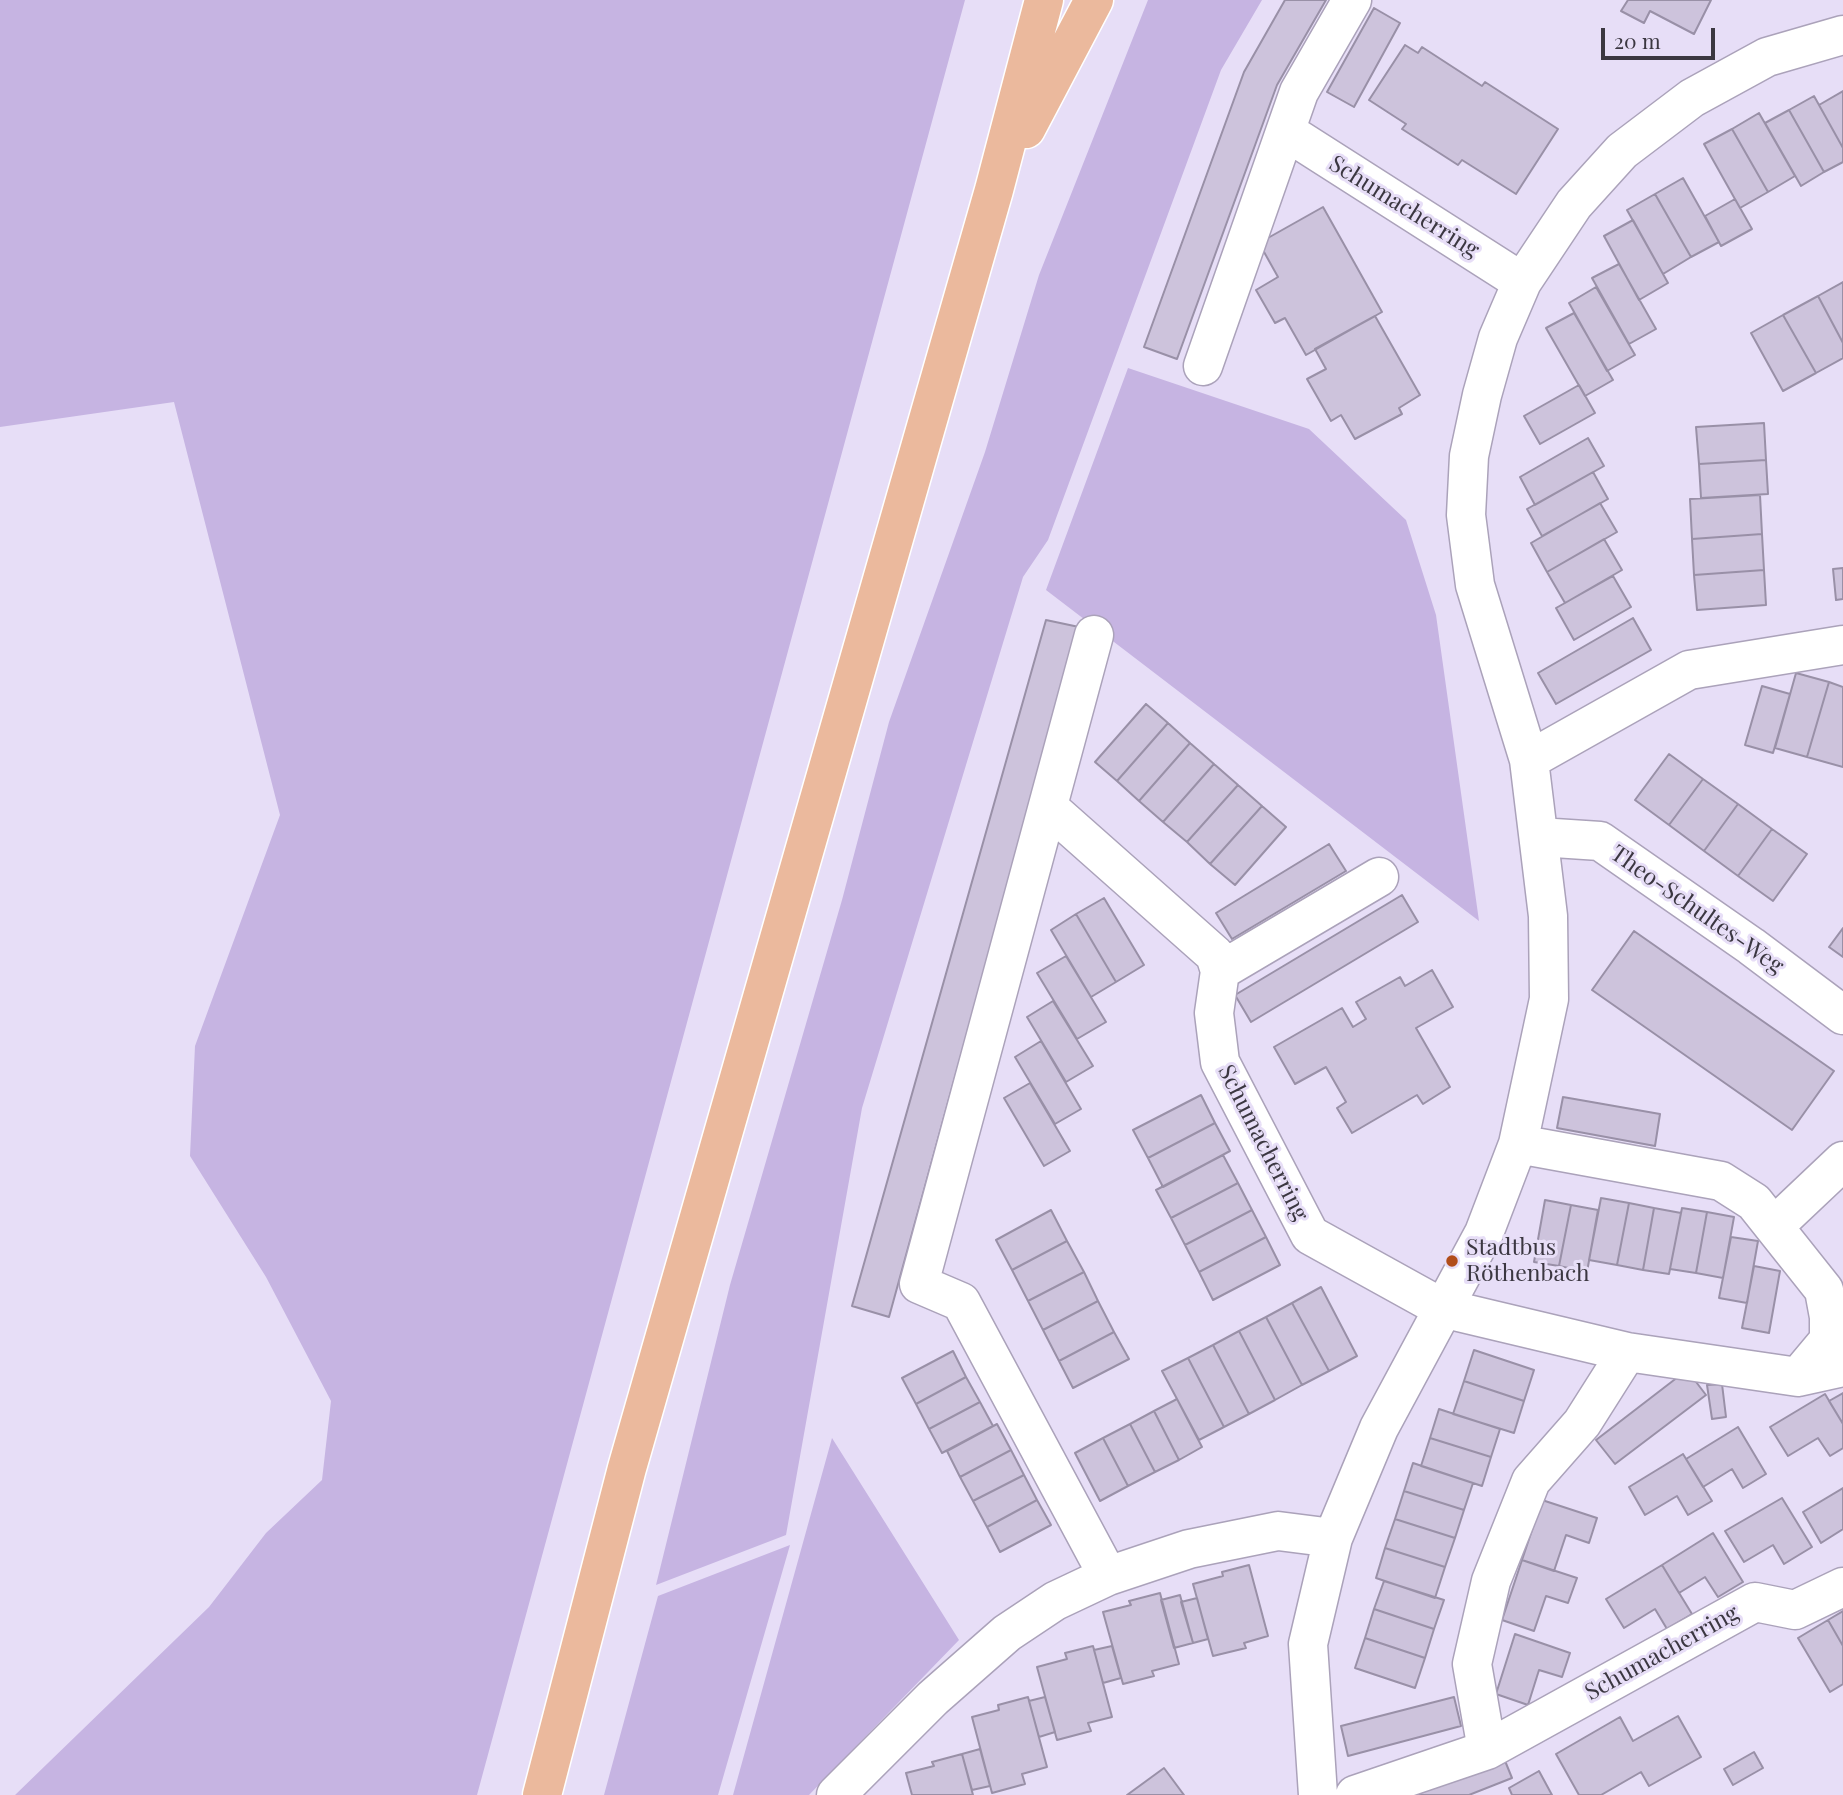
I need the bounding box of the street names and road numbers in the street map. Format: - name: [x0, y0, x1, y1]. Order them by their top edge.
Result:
- street label: Schumacherring: [1324, 150, 1484, 264]
- street label: Theo-Schultes-Weg: [1605, 840, 1789, 980]
- street label: Schumacherring: [1212, 1060, 1314, 1226]
- street label: Schumacherring: [1580, 1599, 1744, 1707]

